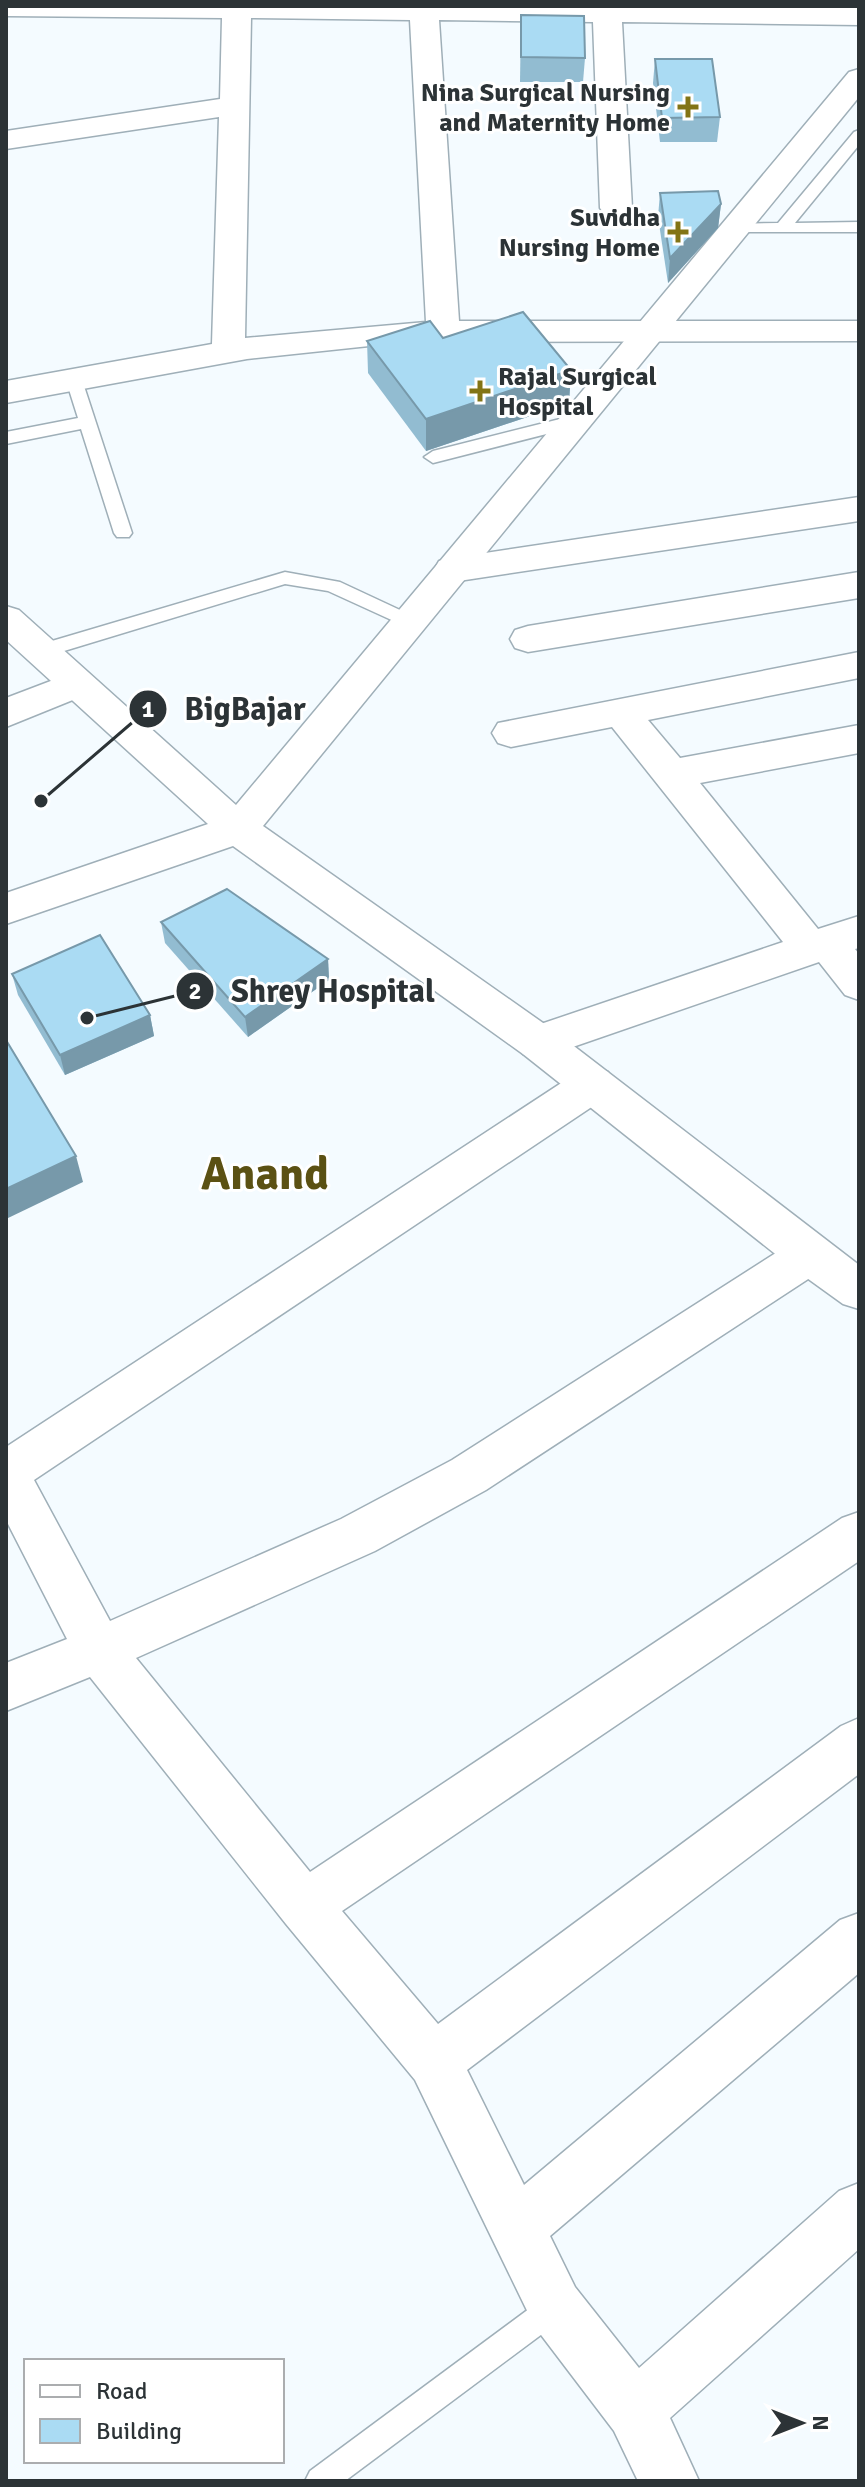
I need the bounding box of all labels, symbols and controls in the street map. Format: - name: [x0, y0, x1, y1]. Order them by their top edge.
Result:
- place label: Nina Surgical Nursing and Maternity Home: [421, 77, 670, 139]
- marker: Nina Surgical Nursing and Maternity Home: [677, 96, 699, 118]
- place label: Suvidha Nursing Home: [499, 202, 660, 264]
- marker: Suvidha Nursing Home: [667, 221, 689, 243]
- place label: Rajal Surgical Hospital: [498, 361, 657, 423]
- marker: Rajal Surgical Hospital: [469, 380, 491, 402]
- callout: BigBajar: [128, 681, 321, 737]
- text: BigBajar: [184, 690, 306, 729]
- text: 1: [142, 694, 155, 724]
- callout: Shrey Hospital: [175, 963, 451, 1019]
- text: Shrey Hospital: [231, 972, 435, 1011]
- text: 2: [189, 976, 201, 1006]
- district label: Anand: [201, 1146, 329, 1202]
- legend: [24, 2359, 284, 2463]
- text: Road: [96, 2376, 147, 2406]
- north arrow: [761, 2383, 841, 2463]
- text: N: [807, 2415, 834, 2431]
- text: Building: [96, 2416, 182, 2446]

